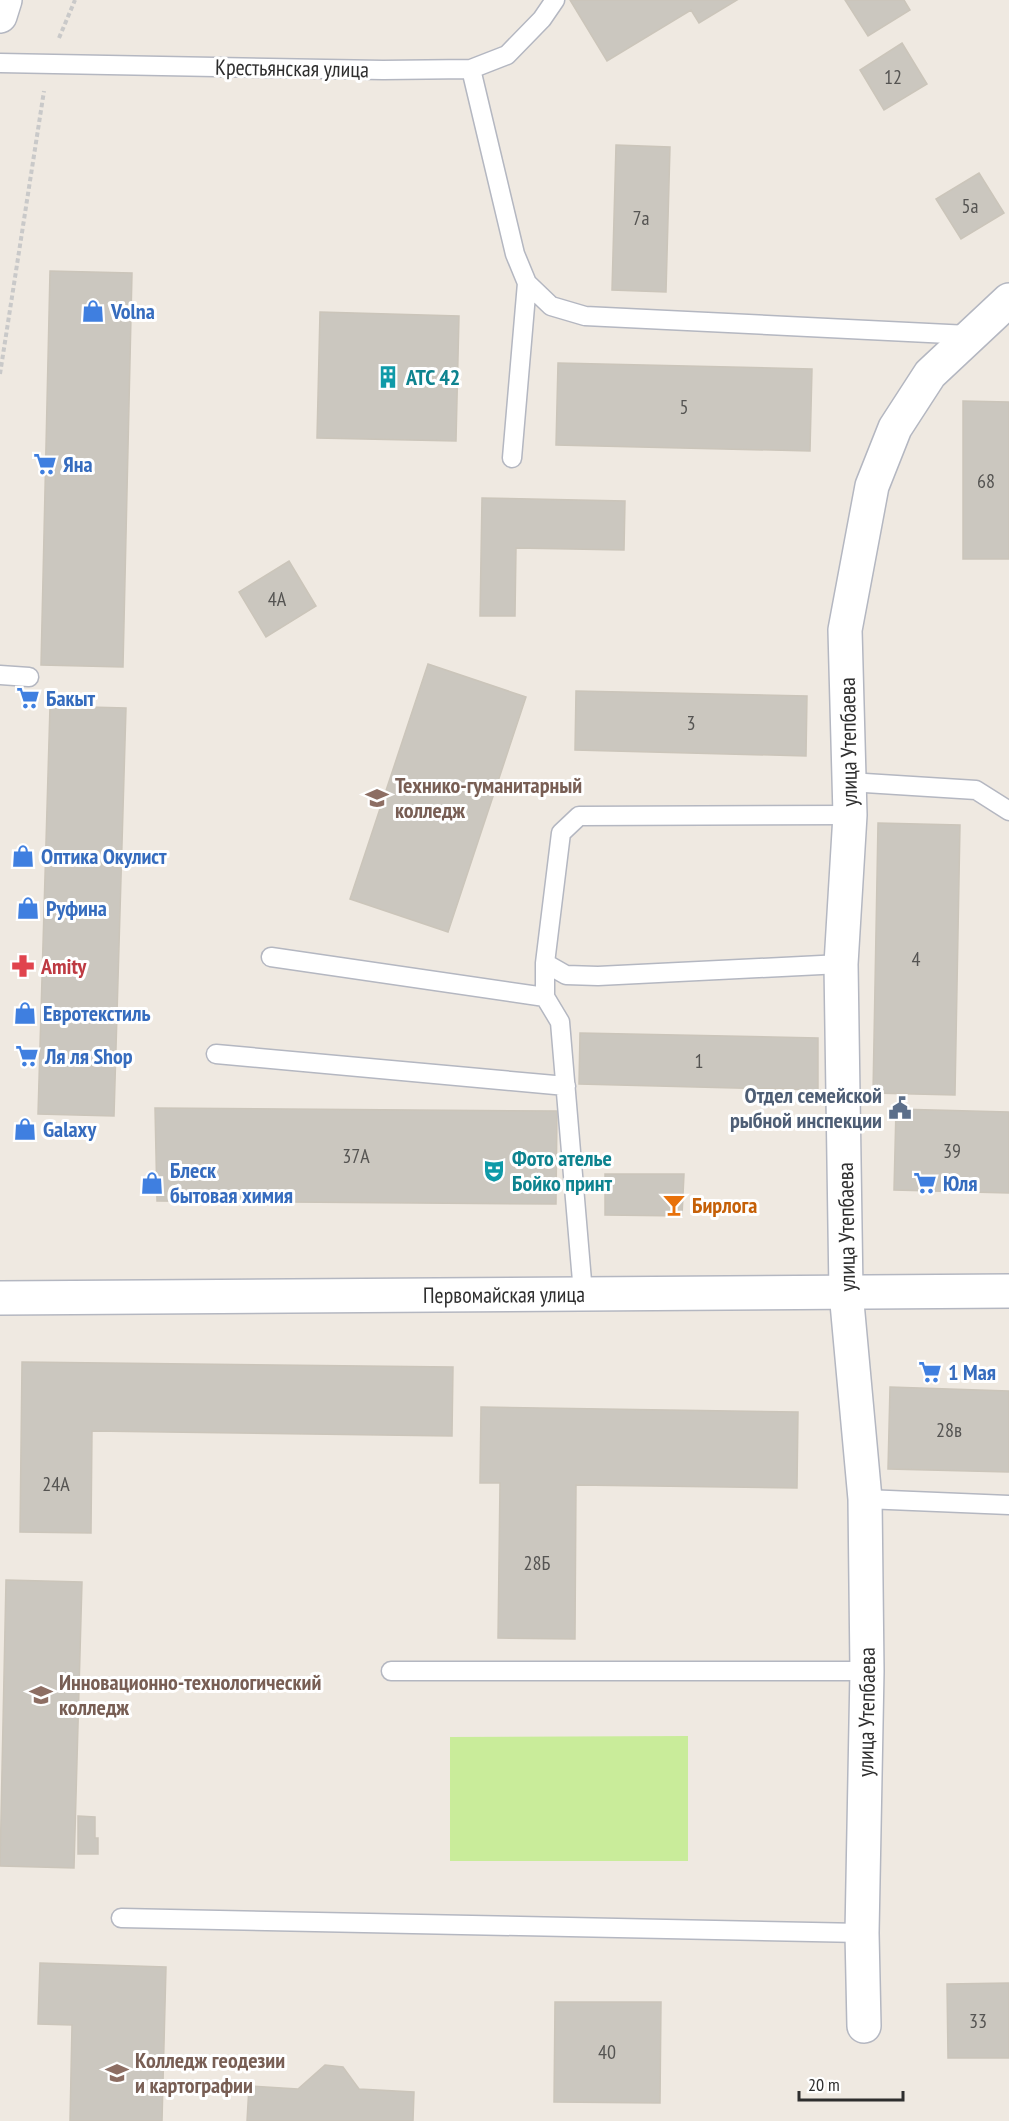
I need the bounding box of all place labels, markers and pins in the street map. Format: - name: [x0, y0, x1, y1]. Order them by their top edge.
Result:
- place label: Volna: [110, 297, 155, 325]
- shop icon: Volna: [80, 298, 106, 324]
- place label: АТС 42: [405, 363, 460, 391]
- building icon: АТС 42: [375, 364, 401, 390]
- place label: Яна: [63, 450, 93, 478]
- supermarket icon: Яна: [32, 451, 58, 477]
- place label: Бакыт: [46, 684, 96, 712]
- supermarket icon: Бакыт: [15, 685, 41, 711]
- place label: Технико-гуманитарный колледж: [395, 771, 582, 824]
- school or university icon: Технико-гуманитарный колледж: [364, 785, 390, 811]
- place label: Оптика Окулист: [41, 842, 167, 870]
- shop icon: Оптика Окулист: [10, 843, 36, 869]
- place label: Руфина: [46, 894, 107, 922]
- shop icon: Руфина: [15, 895, 41, 921]
- place label: Amity: [40, 952, 87, 980]
- pharmacy icon: Amity: [10, 953, 36, 979]
- place label: Евротекстиль: [43, 999, 151, 1027]
- shop icon: Евротекстиль: [12, 1000, 38, 1026]
- place label: Ля ля Shop: [44, 1042, 133, 1070]
- supermarket icon: Ля ля Shop: [14, 1043, 40, 1069]
- place label: Отдел семейской рыбной инспекции: [730, 1081, 882, 1134]
- public building icon: Отдел семейской рыбной инспекции: [887, 1095, 913, 1121]
- place label: Galaxy: [43, 1115, 98, 1143]
- shop icon: Galaxy: [12, 1116, 38, 1142]
- place label: Фото ателье Бойко принт: [512, 1144, 612, 1197]
- place label: Блеск бытовая химия: [170, 1156, 293, 1209]
- theatre icon: Фото ателье Бойко принт: [481, 1158, 507, 1184]
- place label: Юля: [943, 1169, 978, 1197]
- shop icon: Блеск бытовая химия: [139, 1170, 165, 1196]
- supermarket icon: Юля: [912, 1170, 938, 1196]
- place label: Бирлога: [692, 1191, 757, 1219]
- bar icon: Бирлога: [661, 1192, 687, 1218]
- place label: 1 Мая: [948, 1358, 996, 1386]
- supermarket icon: 1 Мая: [917, 1359, 943, 1385]
- place label: Инновационно-технологический колледж: [59, 1668, 321, 1721]
- school or university icon: Инновационно-технологический колледж: [28, 1682, 54, 1708]
- place label: Колледж геодезии и картографии: [135, 2046, 285, 2099]
- school or university icon: Колледж геодезии и картографии: [104, 2060, 130, 2086]

